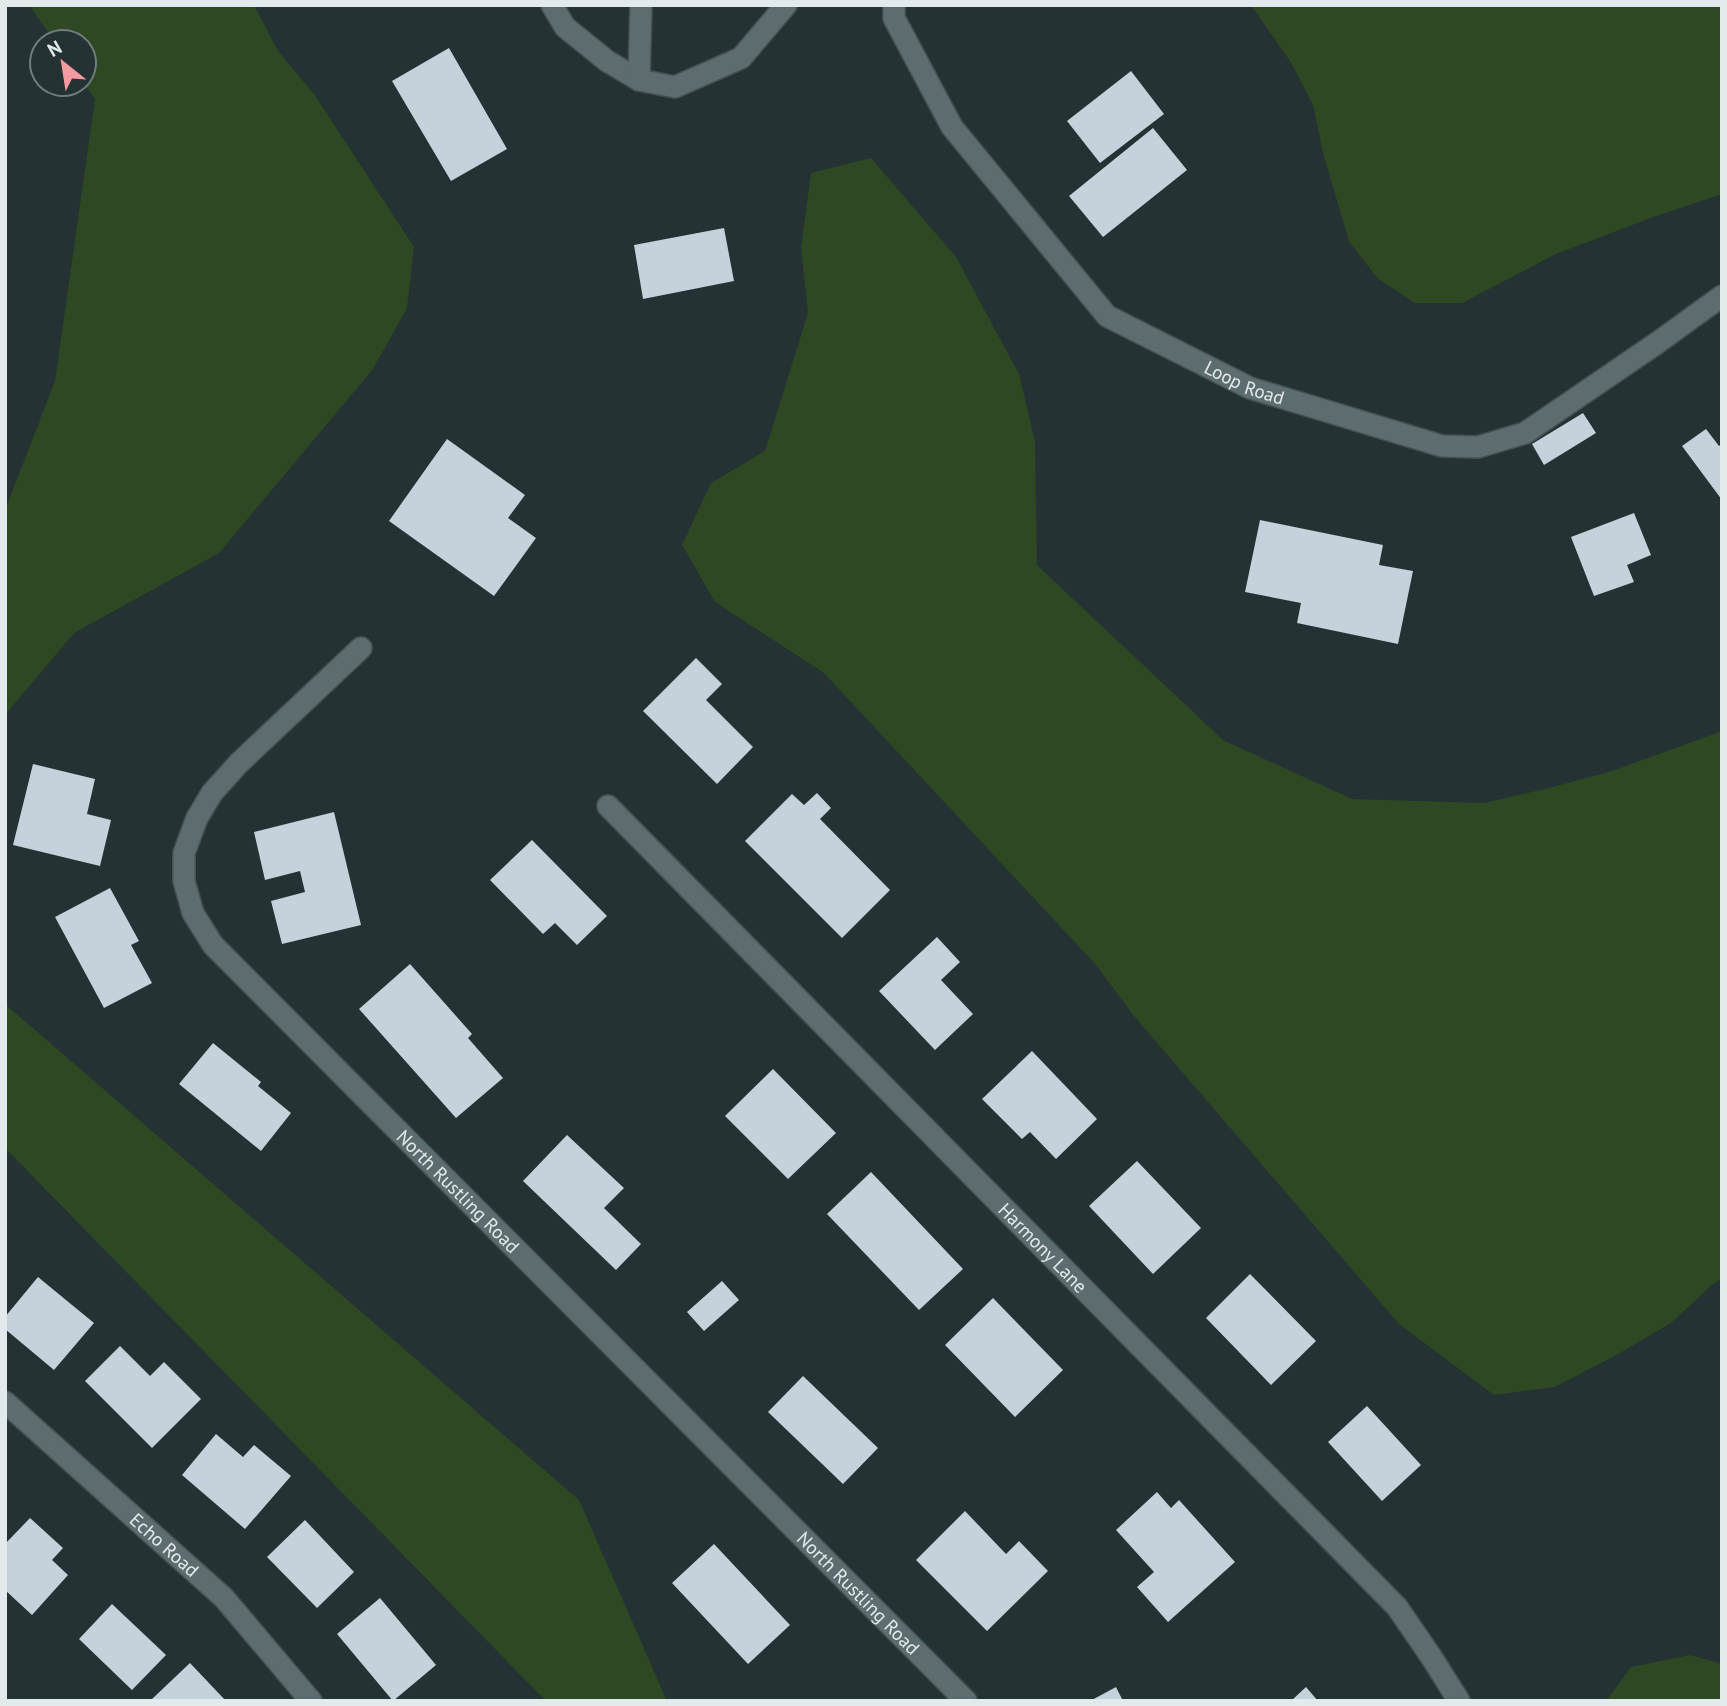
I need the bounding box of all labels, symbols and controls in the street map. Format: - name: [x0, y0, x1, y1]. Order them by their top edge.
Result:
- north arrow: [28, 28, 98, 98]
- text: N: [43, 35, 66, 62]
- street label: Loop Road: [1201, 355, 1287, 410]
- street label: North Rustling Road: [392, 1125, 525, 1258]
- street label: Harmony Lane: [994, 1198, 1093, 1298]
- street label: Echo Road: [125, 1508, 204, 1582]
- street label: North Rustling Road: [792, 1526, 925, 1660]

